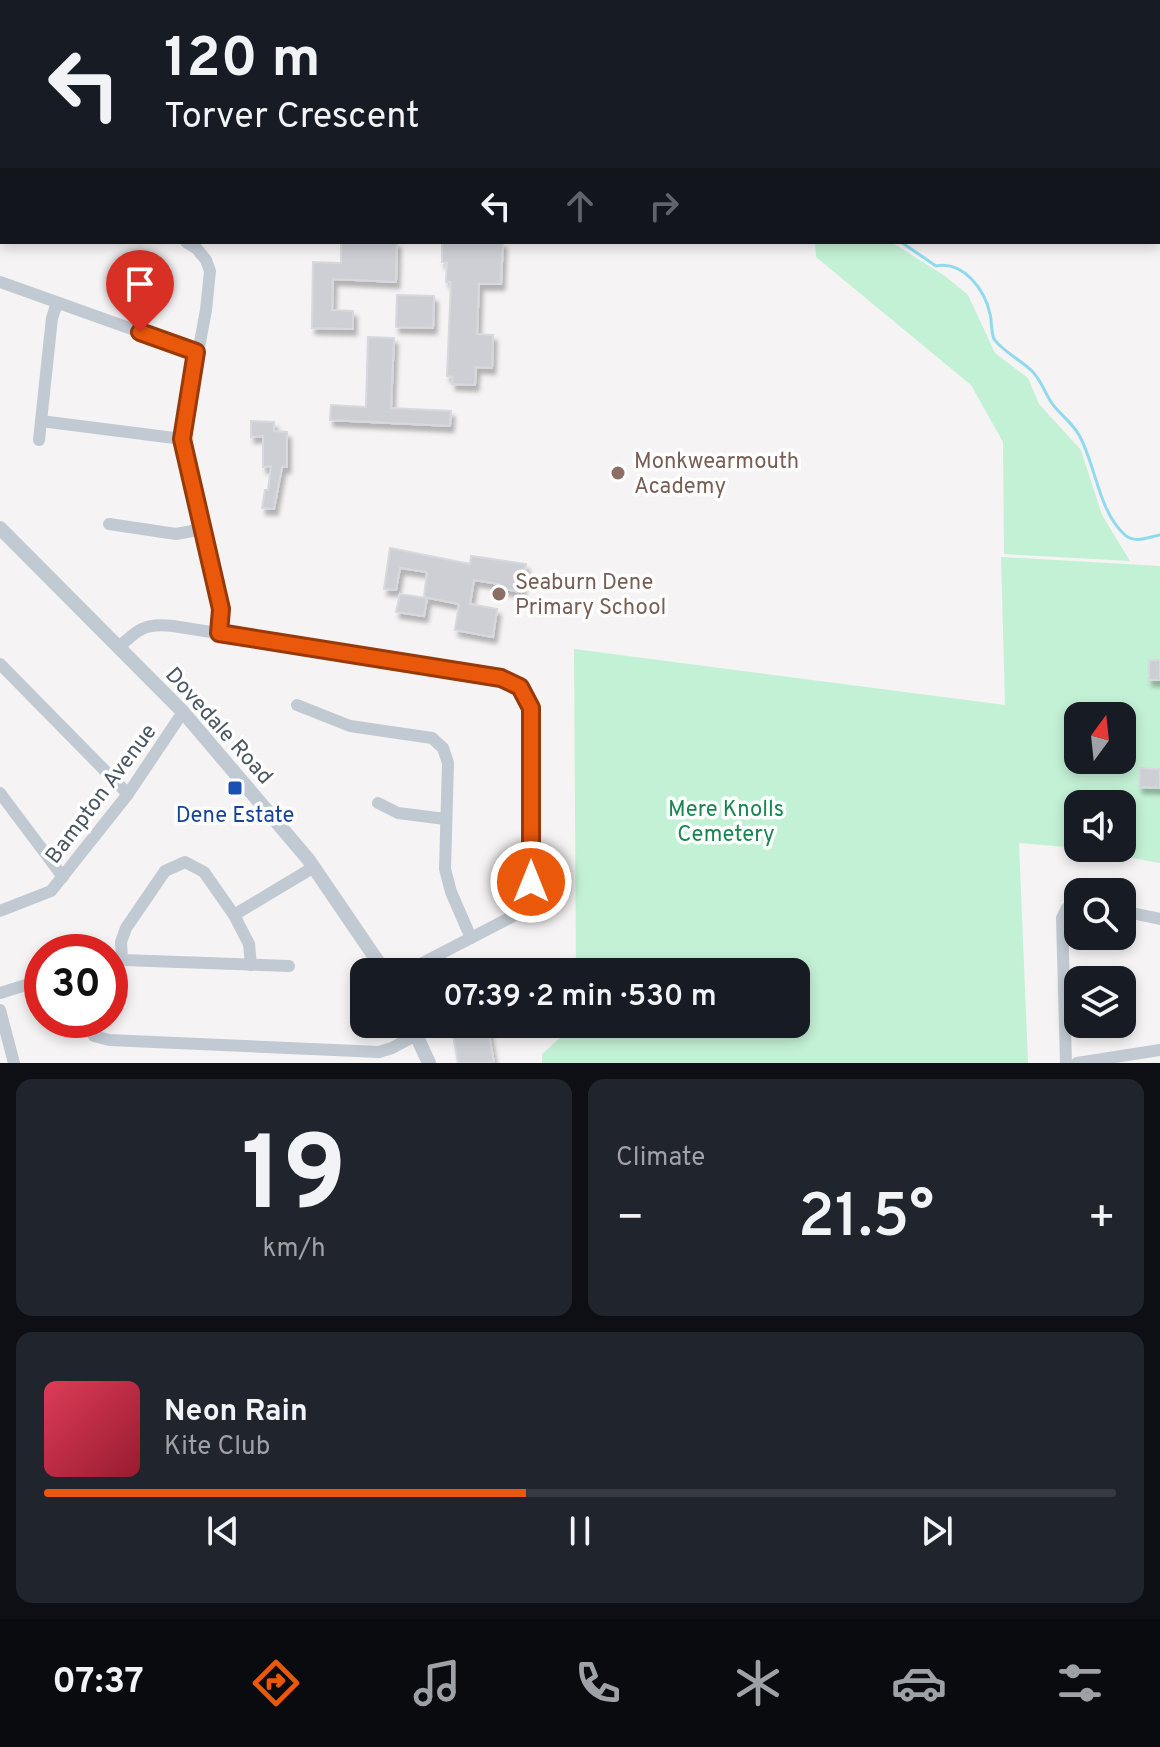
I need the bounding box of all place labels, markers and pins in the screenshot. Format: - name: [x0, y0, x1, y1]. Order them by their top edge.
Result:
- pin: [106, 250, 174, 332]
- place label: Monkwearmouth Academy: [634, 449, 799, 501]
- marker: Monkwearmouth Academy: [609, 464, 627, 482]
- place label: Seaburn Dene Primary School: [515, 570, 666, 622]
- marker: Seaburn Dene Primary School: [490, 585, 508, 603]
- marker: Dene Estate: [226, 779, 244, 797]
- place label: Dene Estate: [176, 803, 294, 830]

